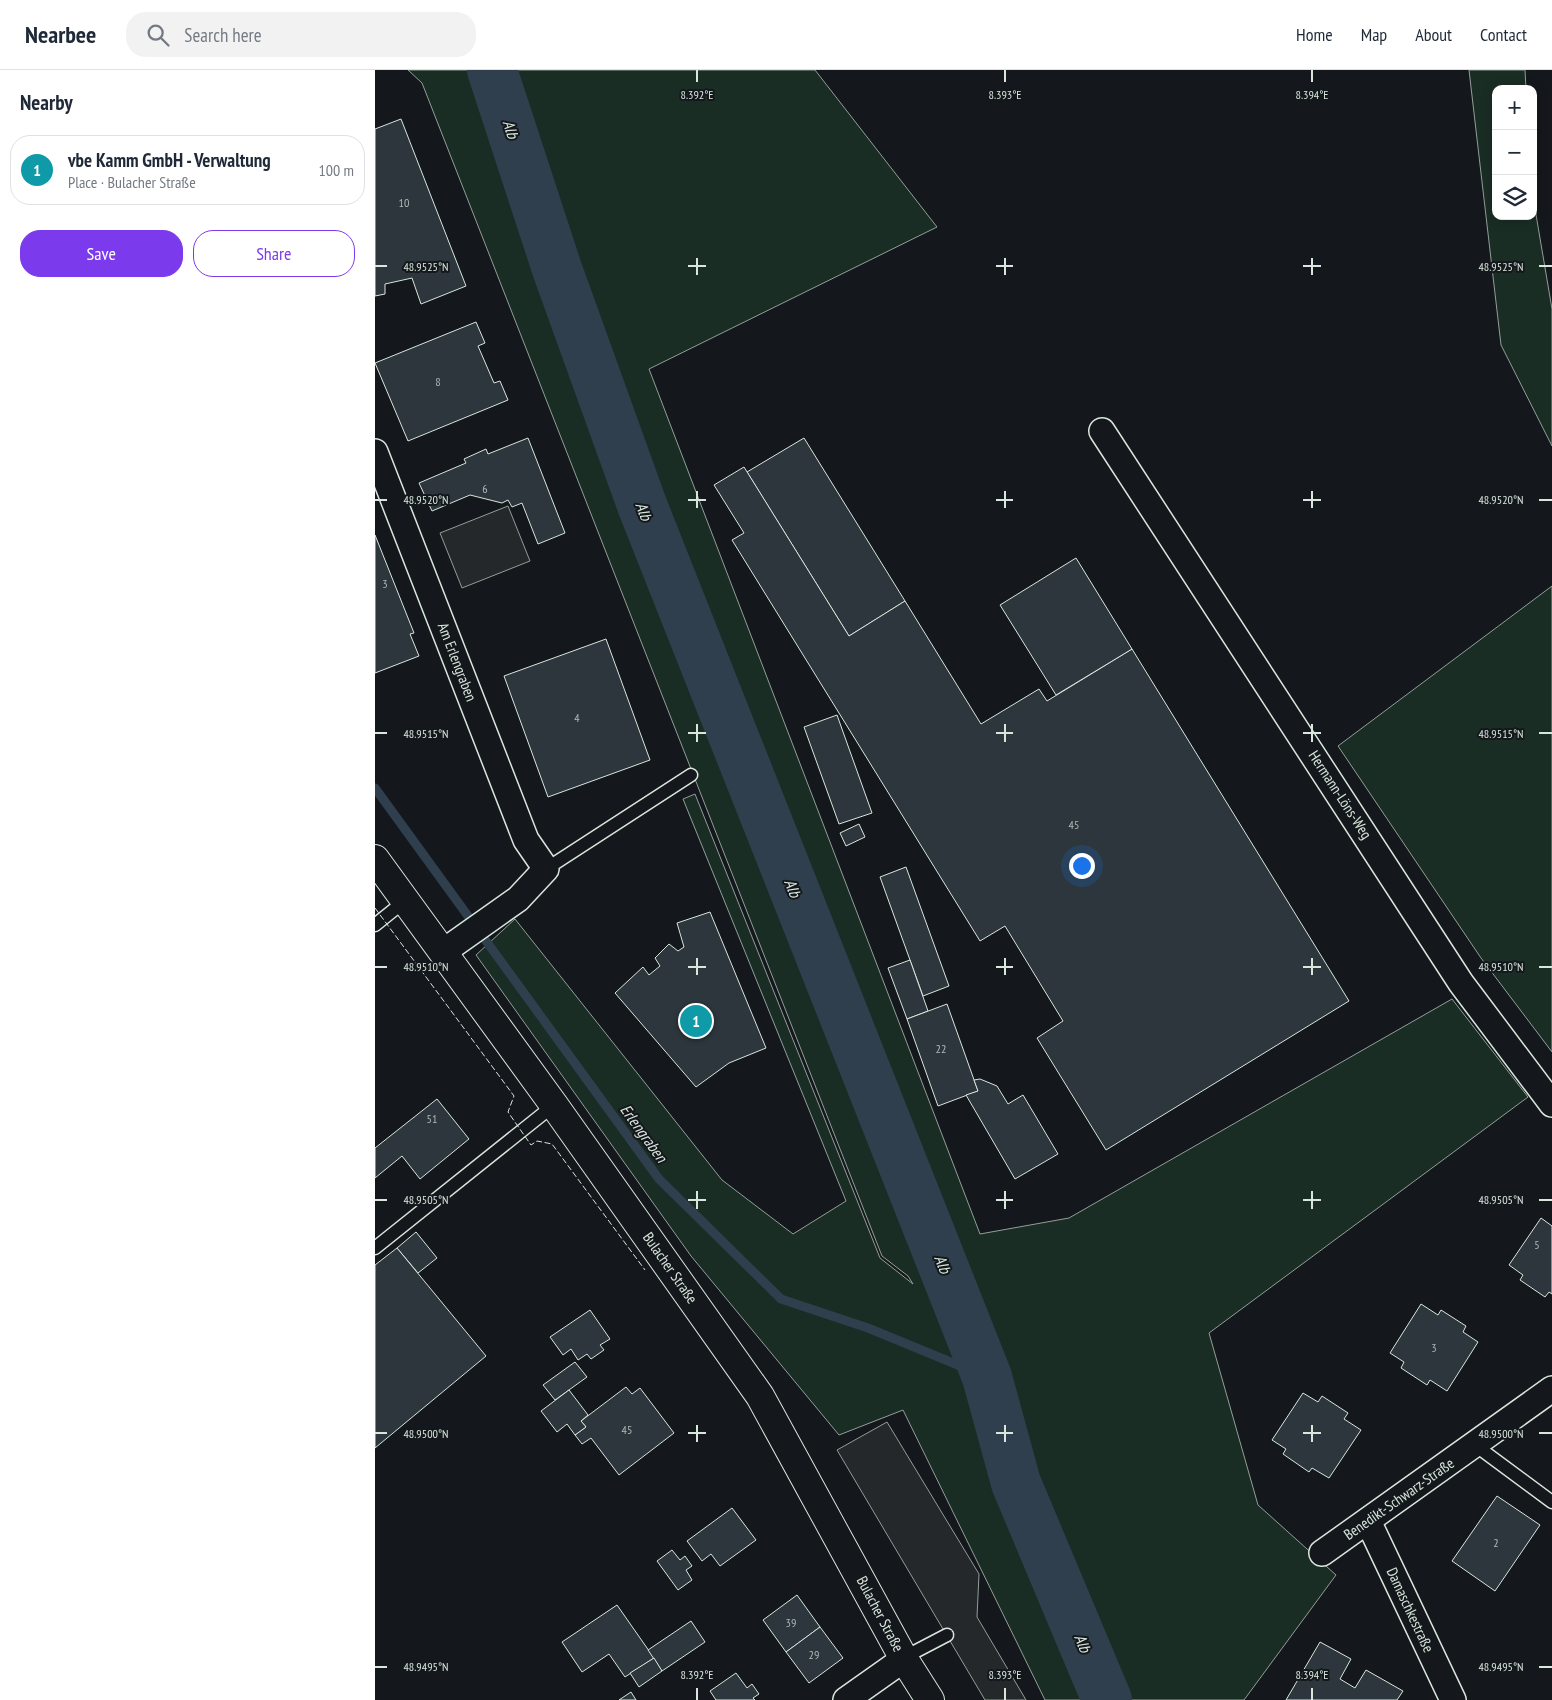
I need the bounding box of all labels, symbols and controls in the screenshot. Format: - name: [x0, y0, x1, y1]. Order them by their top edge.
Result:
- search box: [126, 12, 476, 57]
- text: Nearbee: [25, 19, 96, 50]
- icon: search: [144, 21, 172, 49]
- text: Search here: [184, 23, 262, 47]
- text: Home: [1296, 23, 1333, 46]
- text: Map: [1361, 23, 1387, 46]
- text: About: [1415, 23, 1452, 46]
- text: Contact: [1480, 23, 1527, 46]
- map controls: [1492, 85, 1537, 220]
- button: +: [1492, 85, 1537, 130]
- text: 8.392°E: [681, 87, 714, 102]
- text: 8.393°E: [989, 87, 1022, 102]
- text: 8.394°E: [1296, 87, 1329, 102]
- text: Nearby: [20, 89, 73, 116]
- water label: Alb: [499, 117, 524, 142]
- button: −: [1492, 130, 1537, 175]
- text: vbe Kamm GmbH - Verwaltung: [68, 148, 271, 172]
- text: 1: [33, 160, 41, 180]
- text: 100 m: [319, 160, 354, 180]
- text: Place · Bulacher Straße: [68, 172, 196, 192]
- button: layers: [1492, 175, 1537, 220]
- house number: 10: [399, 195, 409, 210]
- button: Save: [20, 230, 183, 277]
- button: Share: [193, 230, 355, 277]
- text: 48.9525°N: [403, 259, 449, 274]
- text: 48.9525°N: [1478, 259, 1524, 274]
- house number: 8: [435, 374, 441, 389]
- house number: 6: [482, 481, 488, 496]
- text: 48.9520°N: [403, 492, 449, 507]
- text: 48.9520°N: [1478, 492, 1524, 507]
- water label: Alb: [631, 499, 657, 524]
- house number: 3: [382, 576, 388, 591]
- street label: Am Erlengraben: [434, 620, 481, 704]
- house number: 4: [574, 710, 580, 725]
- text: 48.9515°N: [403, 726, 449, 741]
- text: 48.9515°N: [1478, 726, 1524, 741]
- street label: Hermann-Löns-Weg: [1305, 747, 1376, 843]
- house number: 45: [1069, 817, 1079, 832]
- your location: [1069, 853, 1095, 879]
- water label: Alb: [780, 876, 806, 901]
- text: 48.9510°N: [403, 959, 449, 974]
- text: 48.9510°N: [1478, 959, 1524, 974]
- pin: 1: [680, 1002, 712, 1040]
- house number: 22: [936, 1041, 946, 1056]
- water label: Erlengraben: [616, 1100, 672, 1167]
- house number: 51: [427, 1111, 437, 1126]
- text: 48.9505°N: [403, 1192, 449, 1207]
- text: 48.9505°N: [1478, 1192, 1524, 1207]
- street label: Bulacher Straße: [639, 1228, 702, 1307]
- house number: 5: [1534, 1237, 1540, 1252]
- water label: Alb: [930, 1252, 956, 1277]
- house number: 3: [1431, 1340, 1437, 1355]
- house number: 45: [622, 1422, 632, 1437]
- text: 48.9500°N: [403, 1426, 449, 1441]
- text: 48.9500°N: [1478, 1426, 1524, 1441]
- street label: Benedikt-Schwarz-Straße: [1340, 1453, 1458, 1544]
- house number: 2: [1493, 1535, 1499, 1550]
- street label: Damaschkestraße: [1383, 1564, 1438, 1655]
- street label: Bulacher Straße: [853, 1573, 908, 1655]
- house number: 39: [786, 1615, 796, 1630]
- water label: Alb: [1070, 1631, 1096, 1656]
- house number: 29: [809, 1647, 819, 1662]
- text: 48.9495°N: [403, 1659, 449, 1674]
- text: 48.9495°N: [1478, 1659, 1524, 1674]
- text: 8.392°E: [681, 1667, 714, 1682]
- text: 8.393°E: [989, 1667, 1022, 1682]
- text: 8.394°E: [1296, 1667, 1329, 1682]

